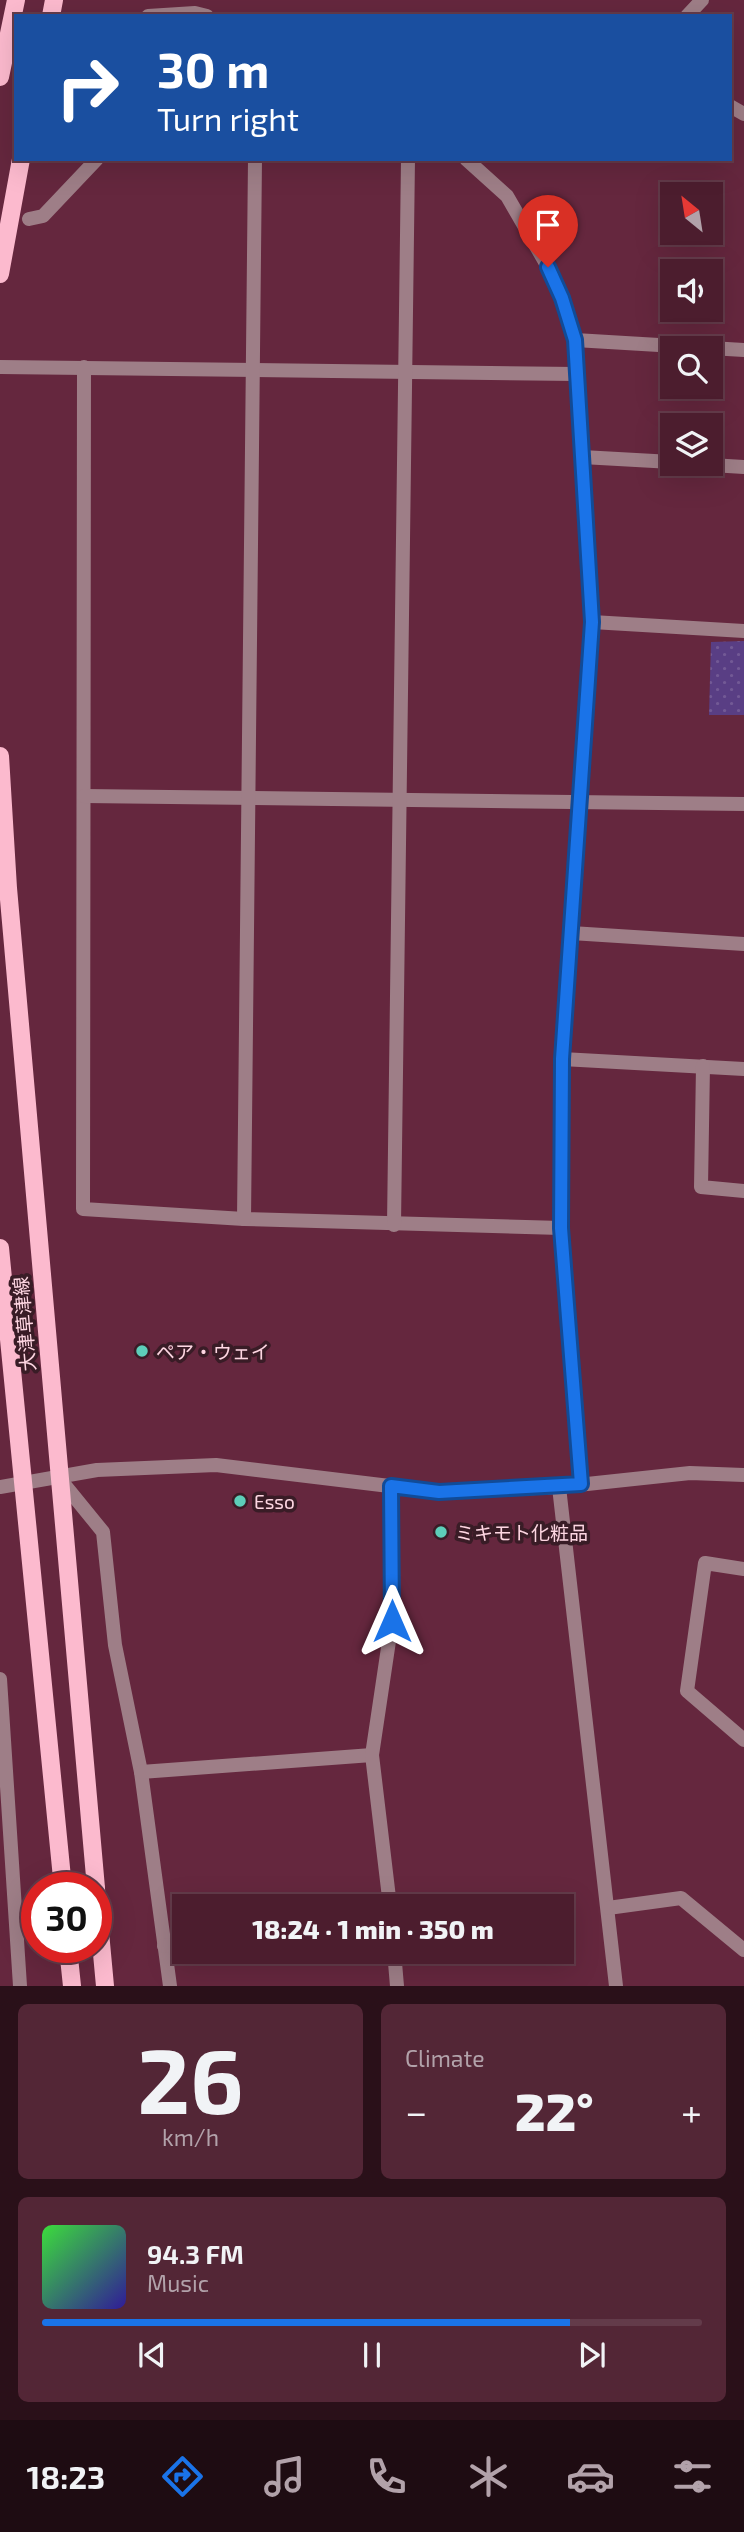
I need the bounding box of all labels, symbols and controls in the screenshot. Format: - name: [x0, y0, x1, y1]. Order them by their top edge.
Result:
- text: 30 m: [157, 39, 269, 98]
- icon: right: [42, 42, 133, 133]
- text: Turn right: [157, 99, 299, 137]
- north arrow: [660, 182, 723, 245]
- map controls: [660, 182, 723, 476]
- pin: [518, 195, 578, 267]
- icon: arrive: [529, 206, 567, 244]
- button: sound: [660, 259, 723, 322]
- button: search: [660, 336, 723, 399]
- button: layers: [660, 413, 723, 476]
- street label: 大津草津線: [8, 1276, 40, 1372]
- place label: ペア・ウェイ: [156, 1340, 270, 1363]
- marker: ペア・ウェイ: [134, 1343, 150, 1359]
- place label: Esso: [254, 1490, 295, 1513]
- marker: Esso: [232, 1493, 248, 1509]
- place label: ミキモト化粧品: [455, 1521, 588, 1544]
- marker: ミキモト化粧品: [433, 1524, 449, 1540]
- position arrow: [355, 1584, 429, 1658]
- speed limit sign: 30: [21, 1872, 112, 1963]
- text: 18:24 · 1 min · 350 m: [252, 1913, 494, 1944]
- text: 26: [137, 2023, 244, 2132]
- text: Climate: [405, 2044, 485, 2072]
- text: 22°: [515, 2079, 594, 2141]
- text: −: [405, 2088, 427, 2134]
- text: +: [681, 2088, 702, 2134]
- text: km/h: [162, 2123, 219, 2151]
- text: 94.3 FM: [147, 2238, 244, 2269]
- text: Music: [147, 2269, 209, 2297]
- icon: previous: [133, 2336, 171, 2374]
- icon: pause: [353, 2336, 391, 2374]
- icon: next: [573, 2336, 611, 2374]
- icon: directions: [158, 2452, 207, 2501]
- icon: music: [260, 2452, 309, 2501]
- icon: phone: [362, 2452, 411, 2501]
- icon: climate: [464, 2452, 513, 2501]
- icon: car: [566, 2452, 615, 2501]
- icon: filters: [668, 2452, 717, 2501]
- text: 18:23: [27, 2457, 105, 2495]

